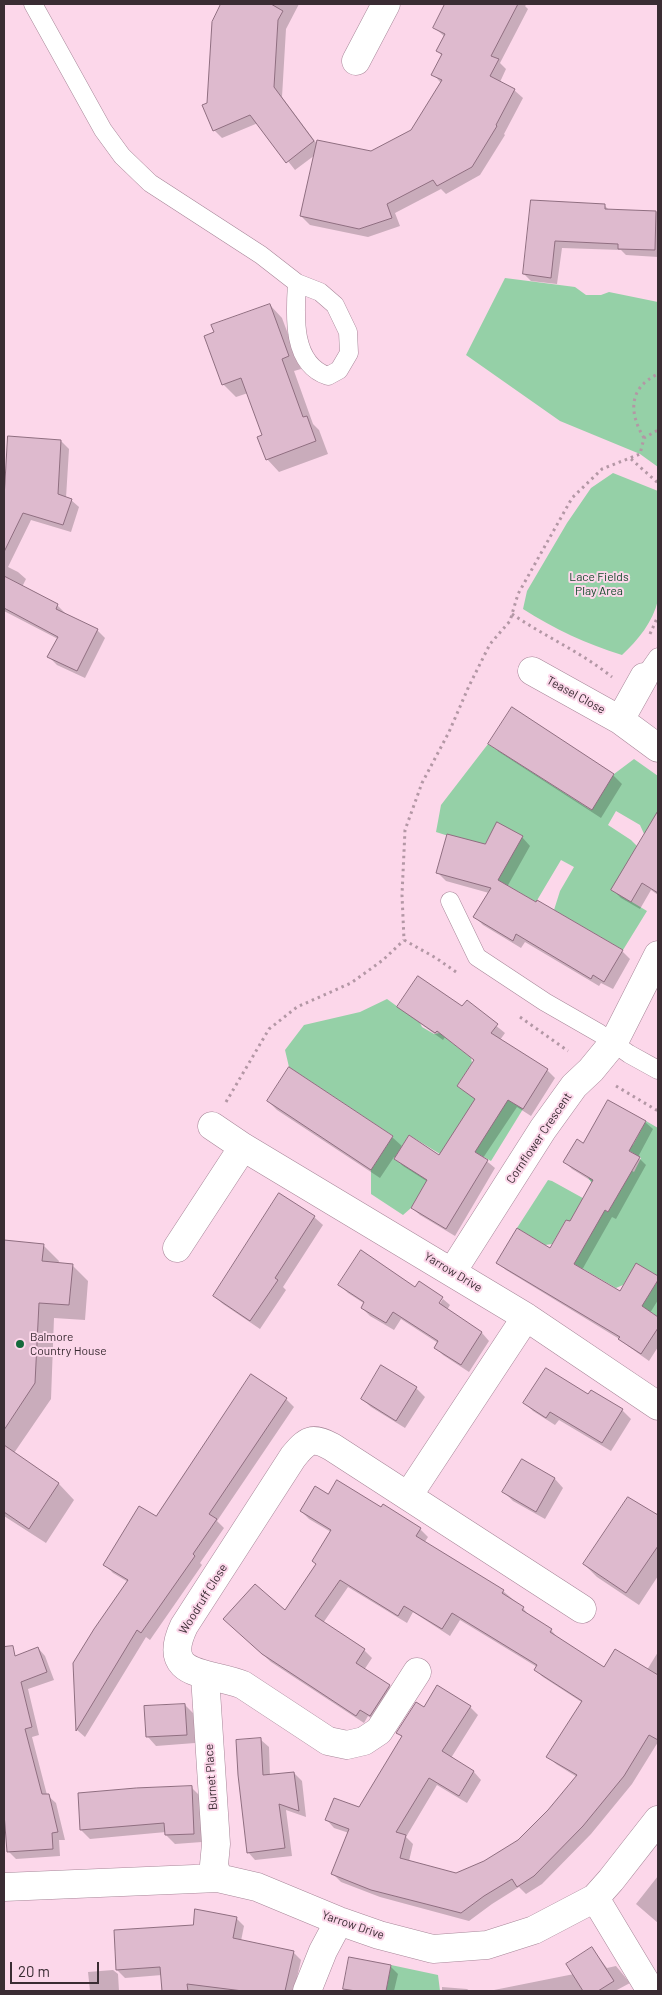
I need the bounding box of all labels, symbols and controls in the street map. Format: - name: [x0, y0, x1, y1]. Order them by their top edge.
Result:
- park label: Lace Fields Play Area: [569, 570, 629, 598]
- street label: Teasel Close: [544, 673, 608, 717]
- street label: Cornflower Crescent: [503, 1090, 575, 1186]
- street label: Yarrow Drive: [421, 1249, 485, 1295]
- place label: Balmore Country House: [30, 1330, 107, 1358]
- marker: Balmore Country House: [14, 1338, 26, 1350]
- street label: Woodruff Close: [176, 1561, 230, 1637]
- street label: Burnet Place: [202, 1743, 220, 1811]
- street label: Yarrow Drive: [320, 1908, 386, 1942]
- scale bar: [12, 1952, 101, 1984]
- text: 20 m: [18, 1962, 50, 1980]

